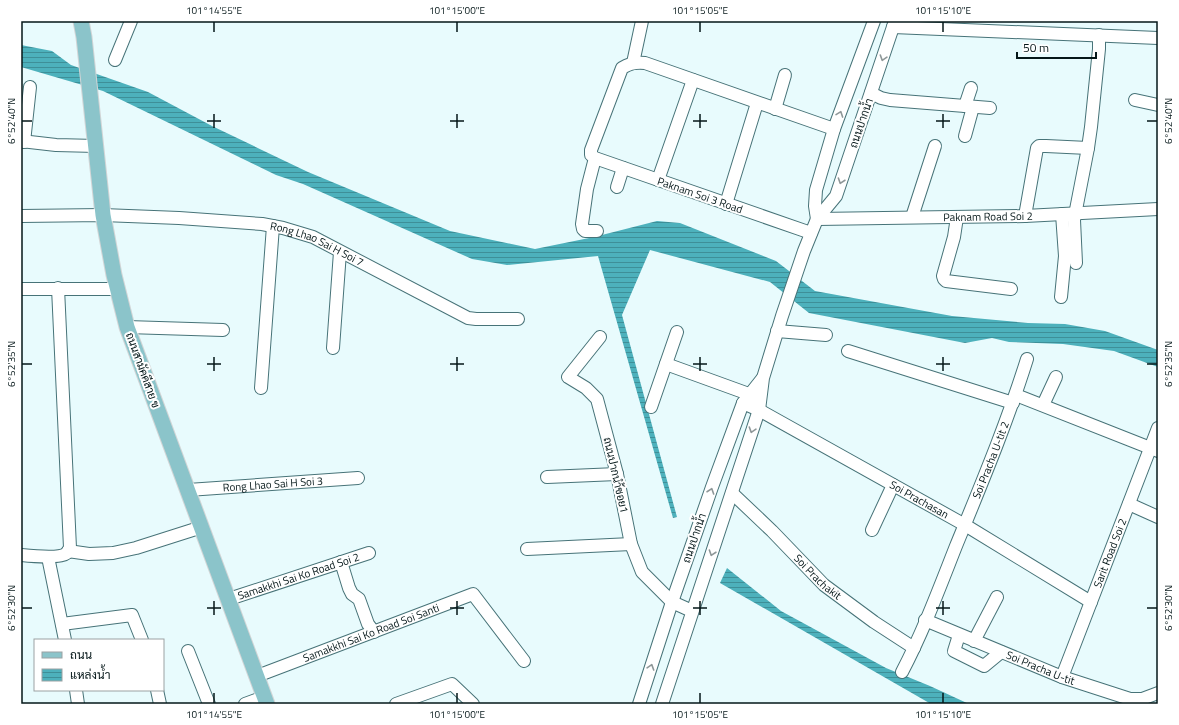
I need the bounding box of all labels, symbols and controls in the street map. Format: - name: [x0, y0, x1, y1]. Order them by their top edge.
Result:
- text: 101°14'55"E: [186, 3, 243, 18]
- text: 101°15'00"E: [429, 3, 486, 18]
- text: 101°15'05"E: [672, 3, 729, 18]
- text: 101°15'10"E: [915, 3, 972, 18]
- scale bar: [1017, 34, 1096, 60]
- text: 50 m: [1023, 38, 1049, 57]
- one-way arrow: [879, 54, 888, 61]
- street label: ถนนปากน้ำ: [842, 95, 877, 150]
- text: 6°52'40"N: [4, 98, 19, 144]
- text: 6°52'40"N: [1161, 98, 1176, 144]
- one-way arrow: [835, 111, 843, 118]
- street label: Paknam Soi 3 Road: [655, 173, 745, 217]
- one-way arrow: [837, 178, 846, 185]
- street label: Paknam Road Soi 2: [943, 208, 1033, 225]
- street label: Rong Lhao Sai H Soi 7: [269, 218, 367, 270]
- street label: ถนนสามัคคีสาย ข: [122, 330, 164, 410]
- text: 6°52'35"N: [4, 341, 19, 387]
- text: 6°52'35"N: [1161, 341, 1176, 387]
- street label: Soi Pracha U-tit 2: [968, 419, 1013, 501]
- one-way arrow: [749, 426, 757, 433]
- street label: ถนนปากนำ้ซอย1: [600, 436, 632, 514]
- street label: Rong Lhao Sai H Soi 3: [222, 472, 323, 496]
- street label: Soi Prachasan: [887, 477, 952, 522]
- one-way arrow: [706, 487, 714, 494]
- street label: ถนนปากน้ำ: [675, 510, 710, 565]
- street label: Sarit Road Soi 2: [1089, 516, 1130, 590]
- street label: Samakkhi Sai Ko Road Soi 2: [235, 549, 361, 604]
- one-way arrow: [708, 550, 717, 557]
- street label: Soi Prachakit: [790, 550, 845, 603]
- text: 6°52'30"N: [4, 585, 19, 631]
- text: 6°52'30"N: [1161, 585, 1176, 631]
- street label: Samakkhi Sai Ko Road Soi Santi: [301, 600, 442, 666]
- legend: [34, 639, 164, 691]
- text: ถนน: [70, 645, 93, 664]
- street label: Soi Pracha U-tit: [1004, 647, 1077, 689]
- text: แหล่งน้ำ: [70, 664, 110, 684]
- one-way arrow: [646, 664, 655, 671]
- text: 101°14'55"E: [186, 707, 243, 722]
- text: 101°15'00"E: [429, 707, 486, 722]
- text: 101°15'05"E: [672, 707, 729, 722]
- text: 101°15'10"E: [915, 707, 972, 722]

